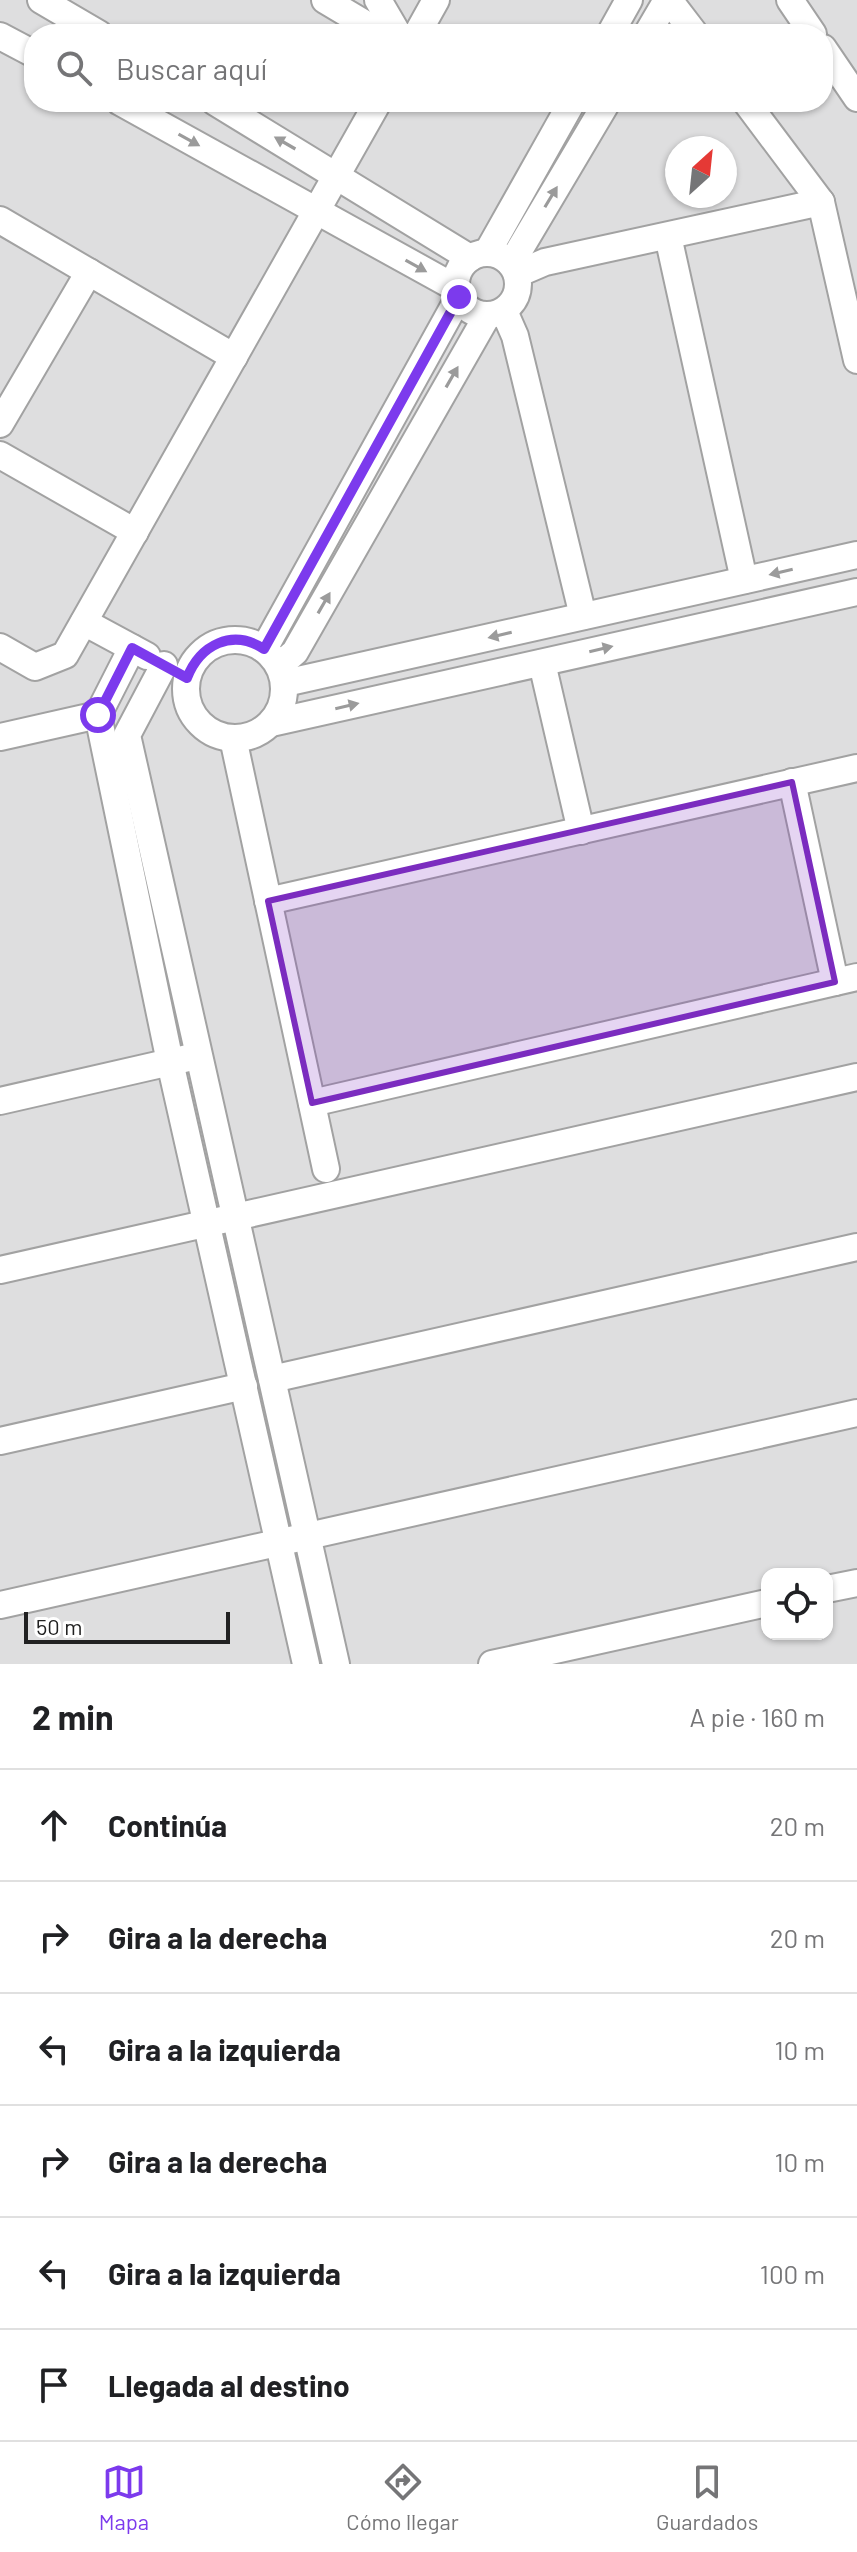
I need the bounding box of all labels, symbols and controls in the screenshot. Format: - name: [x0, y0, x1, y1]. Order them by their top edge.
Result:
- search box: [24, 24, 833, 112]
- icon: search: [52, 46, 96, 90]
- text: Buscar aquí: [116, 50, 267, 86]
- one-way arrow: [177, 133, 200, 146]
- one-way arrow: [274, 136, 296, 150]
- north arrow: [665, 136, 737, 208]
- one-way arrow: [544, 186, 558, 208]
- one-way arrow: [405, 259, 427, 273]
- route end: [441, 279, 477, 315]
- one-way arrow: [445, 366, 459, 388]
- one-way arrow: [768, 566, 793, 579]
- one-way arrow: [316, 592, 330, 614]
- one-way arrow: [487, 629, 512, 642]
- one-way arrow: [588, 642, 613, 655]
- route start: [80, 697, 116, 733]
- one-way arrow: [335, 699, 360, 712]
- map controls: [761, 1568, 833, 1640]
- button: locate: [761, 1568, 833, 1640]
- scale bar: [24, 1608, 230, 1644]
- text: 50 m: [36, 1613, 82, 1639]
- text: 2 min: [32, 1696, 114, 1737]
- text: A pie · 160 m: [689, 1701, 825, 1732]
- icon: ahead: [32, 1803, 76, 1847]
- text: Continúa: [108, 1807, 227, 1843]
- text: 20 m: [770, 1810, 825, 1841]
- icon: right: [32, 1915, 76, 1959]
- text: Gira a la derecha: [108, 1919, 327, 1955]
- text: 20 m: [770, 1922, 825, 1953]
- icon: left: [32, 2027, 76, 2071]
- text: Gira a la izquierda: [108, 2031, 341, 2067]
- text: 10 m: [775, 2034, 825, 2065]
- icon: right: [32, 2139, 76, 2183]
- text: Gira a la derecha: [108, 2143, 327, 2179]
- text: 10 m: [775, 2146, 825, 2177]
- icon: left: [32, 2251, 76, 2295]
- text: Gira a la izquierda: [108, 2255, 341, 2291]
- text: 100 m: [760, 2258, 825, 2289]
- icon: arrive: [32, 2363, 76, 2407]
- text: Llegada al destino: [108, 2367, 350, 2403]
- tab: Mapa: [99, 2460, 149, 2534]
- tab: Cómo llegar: [346, 2460, 459, 2534]
- tab: Guardados: [656, 2460, 758, 2534]

